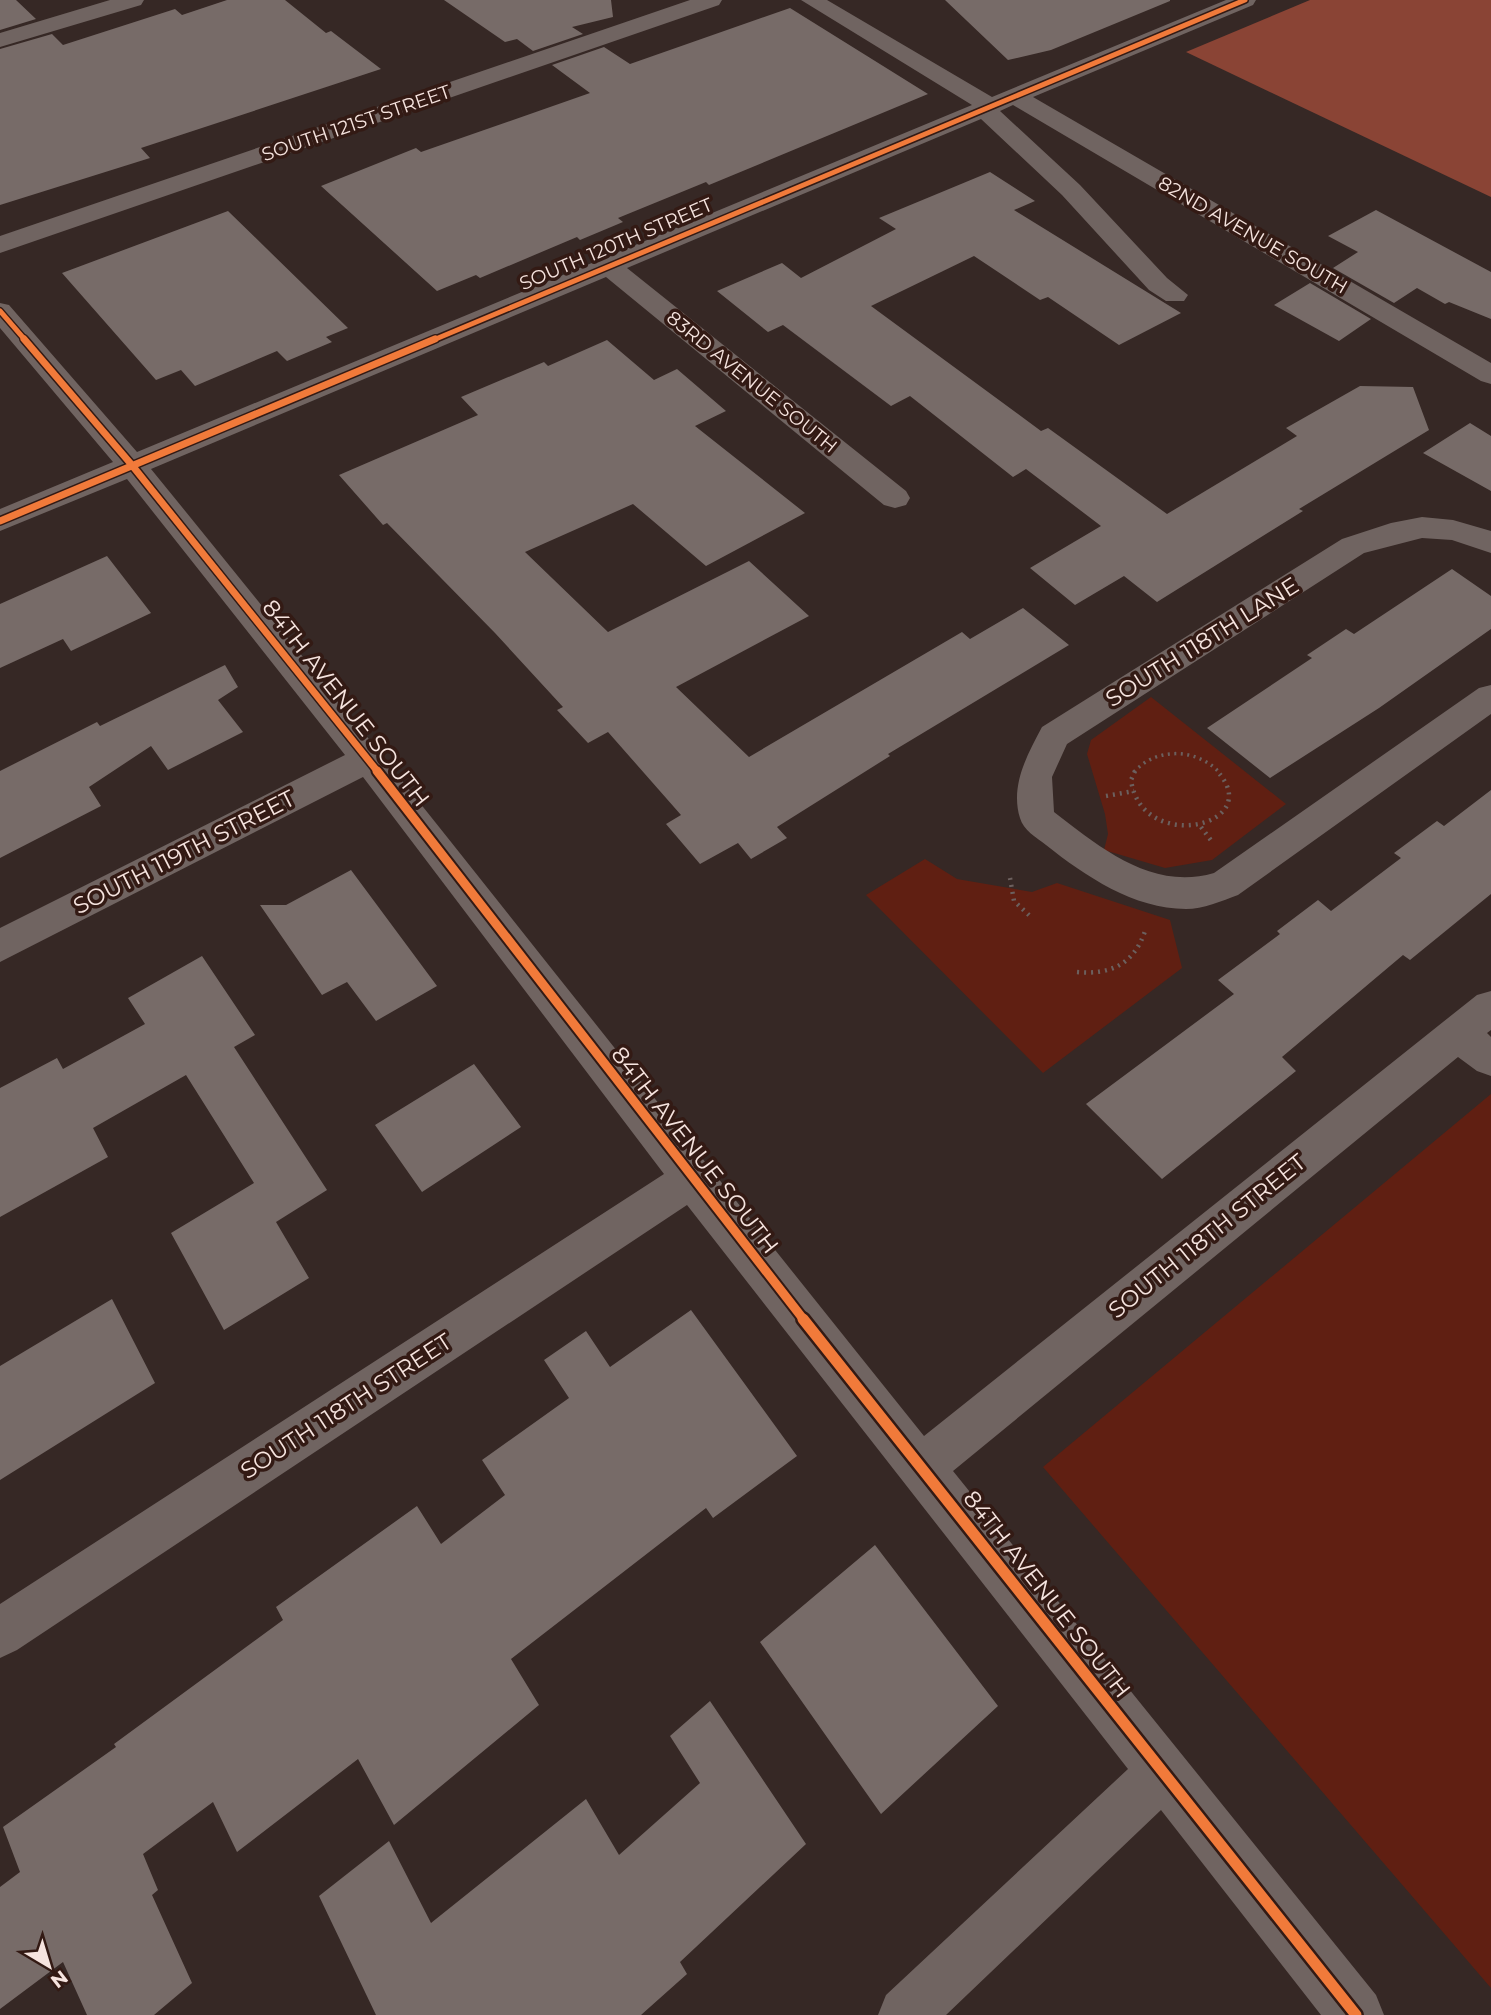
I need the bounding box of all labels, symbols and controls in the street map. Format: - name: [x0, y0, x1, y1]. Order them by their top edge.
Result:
- street label: SOUTH 121ST STREET: [259, 80, 453, 166]
- street label: 82ND AVENUE SOUTH: [1154, 171, 1352, 299]
- street label: SOUTH 120TH STREET: [516, 193, 716, 295]
- street label: 83RD AVENUE SOUTH: [662, 306, 842, 458]
- street label: SOUTH 118TH LANE: [1100, 571, 1304, 713]
- street label: 84TH AVENUE SOUTH: [256, 594, 436, 812]
- street label: SOUTH 119TH STREET: [68, 784, 300, 920]
- street label: 84TH AVENUE SOUTH: [605, 1041, 785, 1259]
- street label: SOUTH 118TH STREET: [1103, 1147, 1312, 1324]
- street label: SOUTH 118TH STREET: [235, 1327, 457, 1485]
- street label: 84TH AVENUE SOUTH: [957, 1485, 1137, 1703]
- north arrow: [14, 1931, 84, 2001]
- text: N: [46, 1965, 72, 1993]

